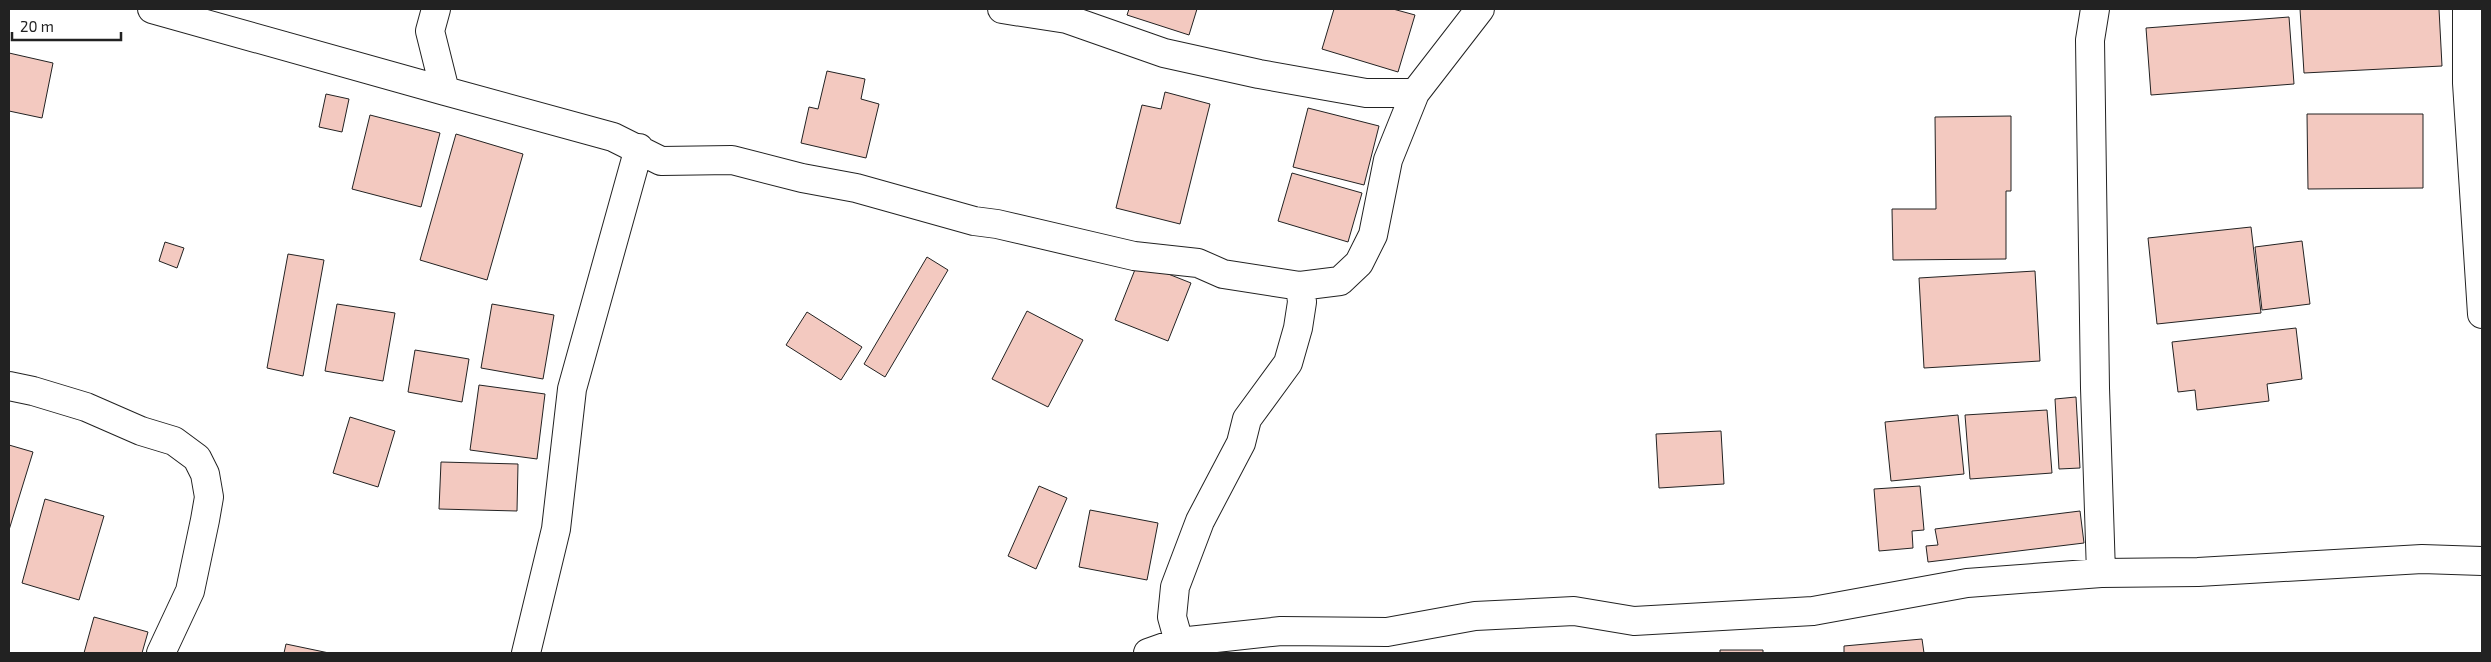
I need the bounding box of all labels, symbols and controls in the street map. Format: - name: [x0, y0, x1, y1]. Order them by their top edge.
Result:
- scale bar: [12, 10, 121, 42]
- text: 20 m: [20, 17, 54, 35]

